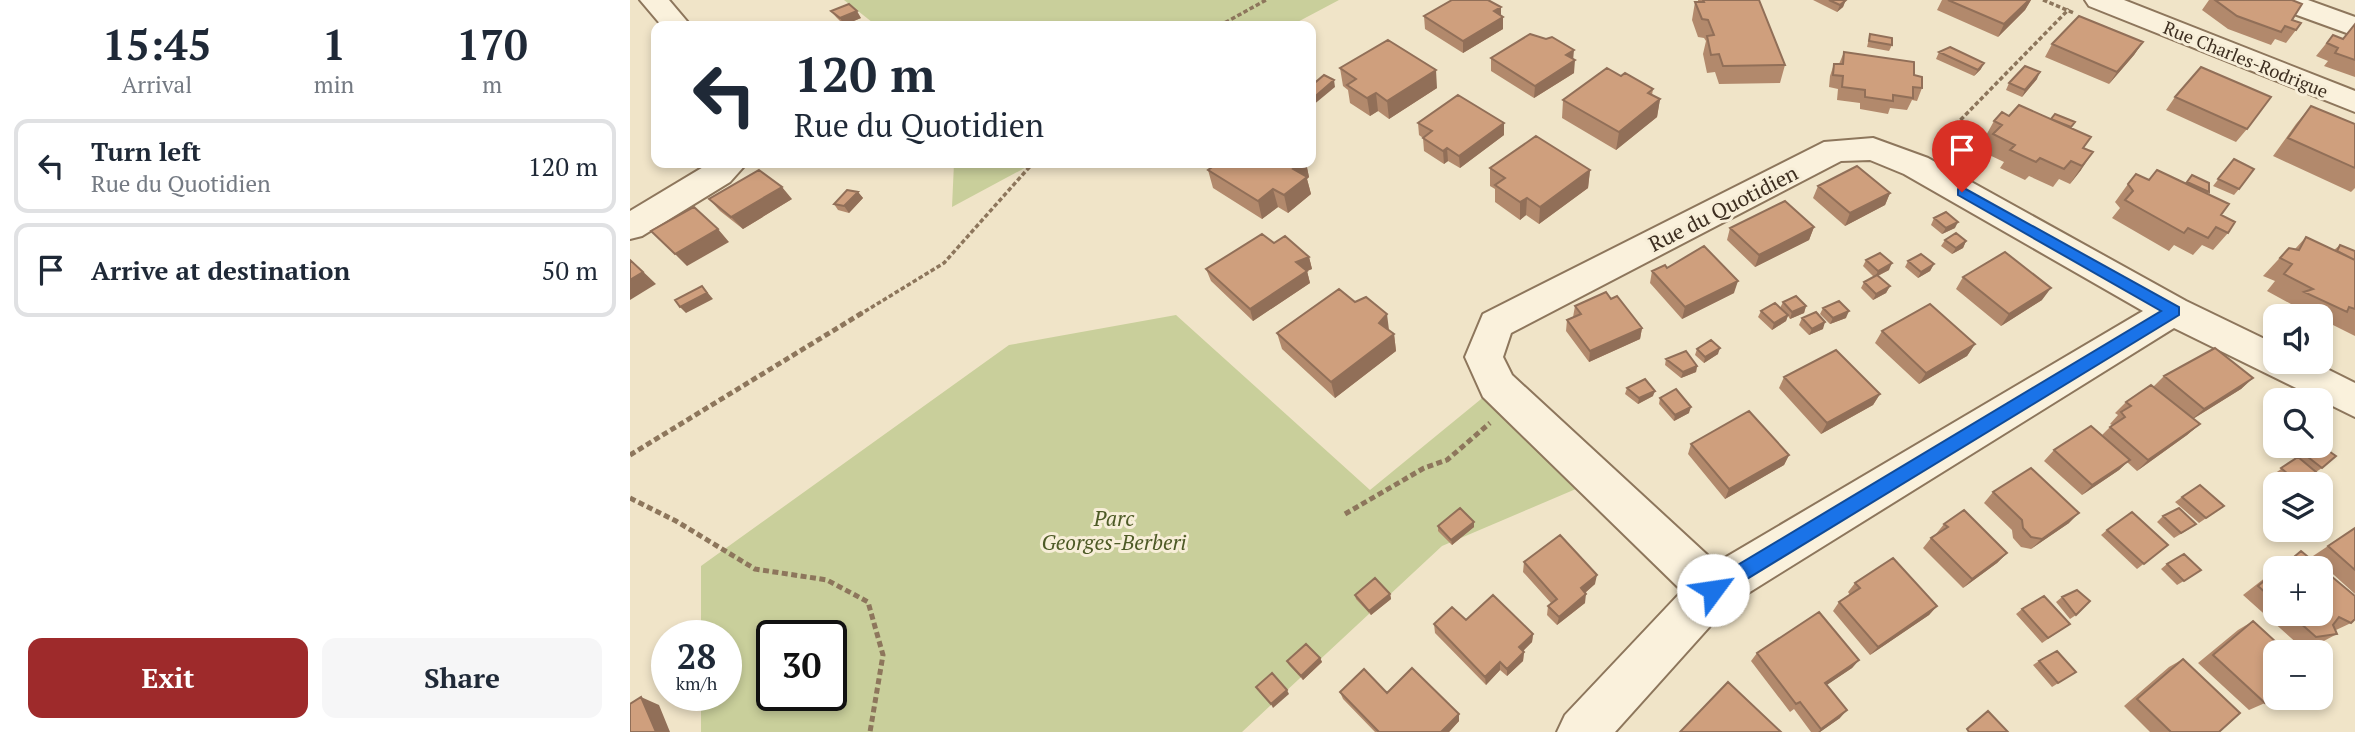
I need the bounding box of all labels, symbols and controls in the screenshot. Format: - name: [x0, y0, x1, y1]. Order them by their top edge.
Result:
- street label: Rue Charles-Rodrigue: [2160, 15, 2332, 103]
- text: 15:45: [102, 16, 212, 72]
- text: 1: [322, 16, 346, 72]
- text: 170: [457, 16, 528, 72]
- text: 120 m: [794, 41, 936, 106]
- icon: left: [679, 49, 770, 140]
- text: Arrival: [122, 69, 192, 100]
- text: min: [314, 69, 354, 100]
- text: m: [482, 69, 502, 100]
- text: Rue du Quotidien: [794, 104, 1044, 146]
- pin: [1932, 120, 1992, 192]
- icon: arrive: [1943, 131, 1981, 169]
- text: Turn left: [91, 134, 201, 168]
- icon: left: [32, 147, 70, 185]
- text: 120 m: [528, 149, 598, 183]
- street label: Rue du Quotidien: [1644, 158, 1803, 258]
- text: Rue du Quotidien: [91, 168, 271, 199]
- icon: arrive: [32, 251, 70, 289]
- text: Arrive at destination: [91, 253, 350, 287]
- text: 50 m: [542, 253, 598, 287]
- map controls: [2263, 304, 2333, 710]
- button: sound: [2263, 304, 2333, 374]
- button: search: [2263, 388, 2333, 458]
- button: layers: [2263, 472, 2333, 542]
- park label: Parc Georges-Berberi: [1042, 504, 1187, 556]
- position arrow: [1676, 553, 1750, 627]
- button: +: [2263, 556, 2333, 626]
- speed limit sign: 30: [756, 620, 847, 711]
- text: 28: [677, 633, 716, 679]
- button: Exit: [28, 638, 308, 718]
- button: Share: [322, 638, 602, 718]
- button: −: [2263, 640, 2333, 710]
- text: km/h: [676, 671, 717, 695]

